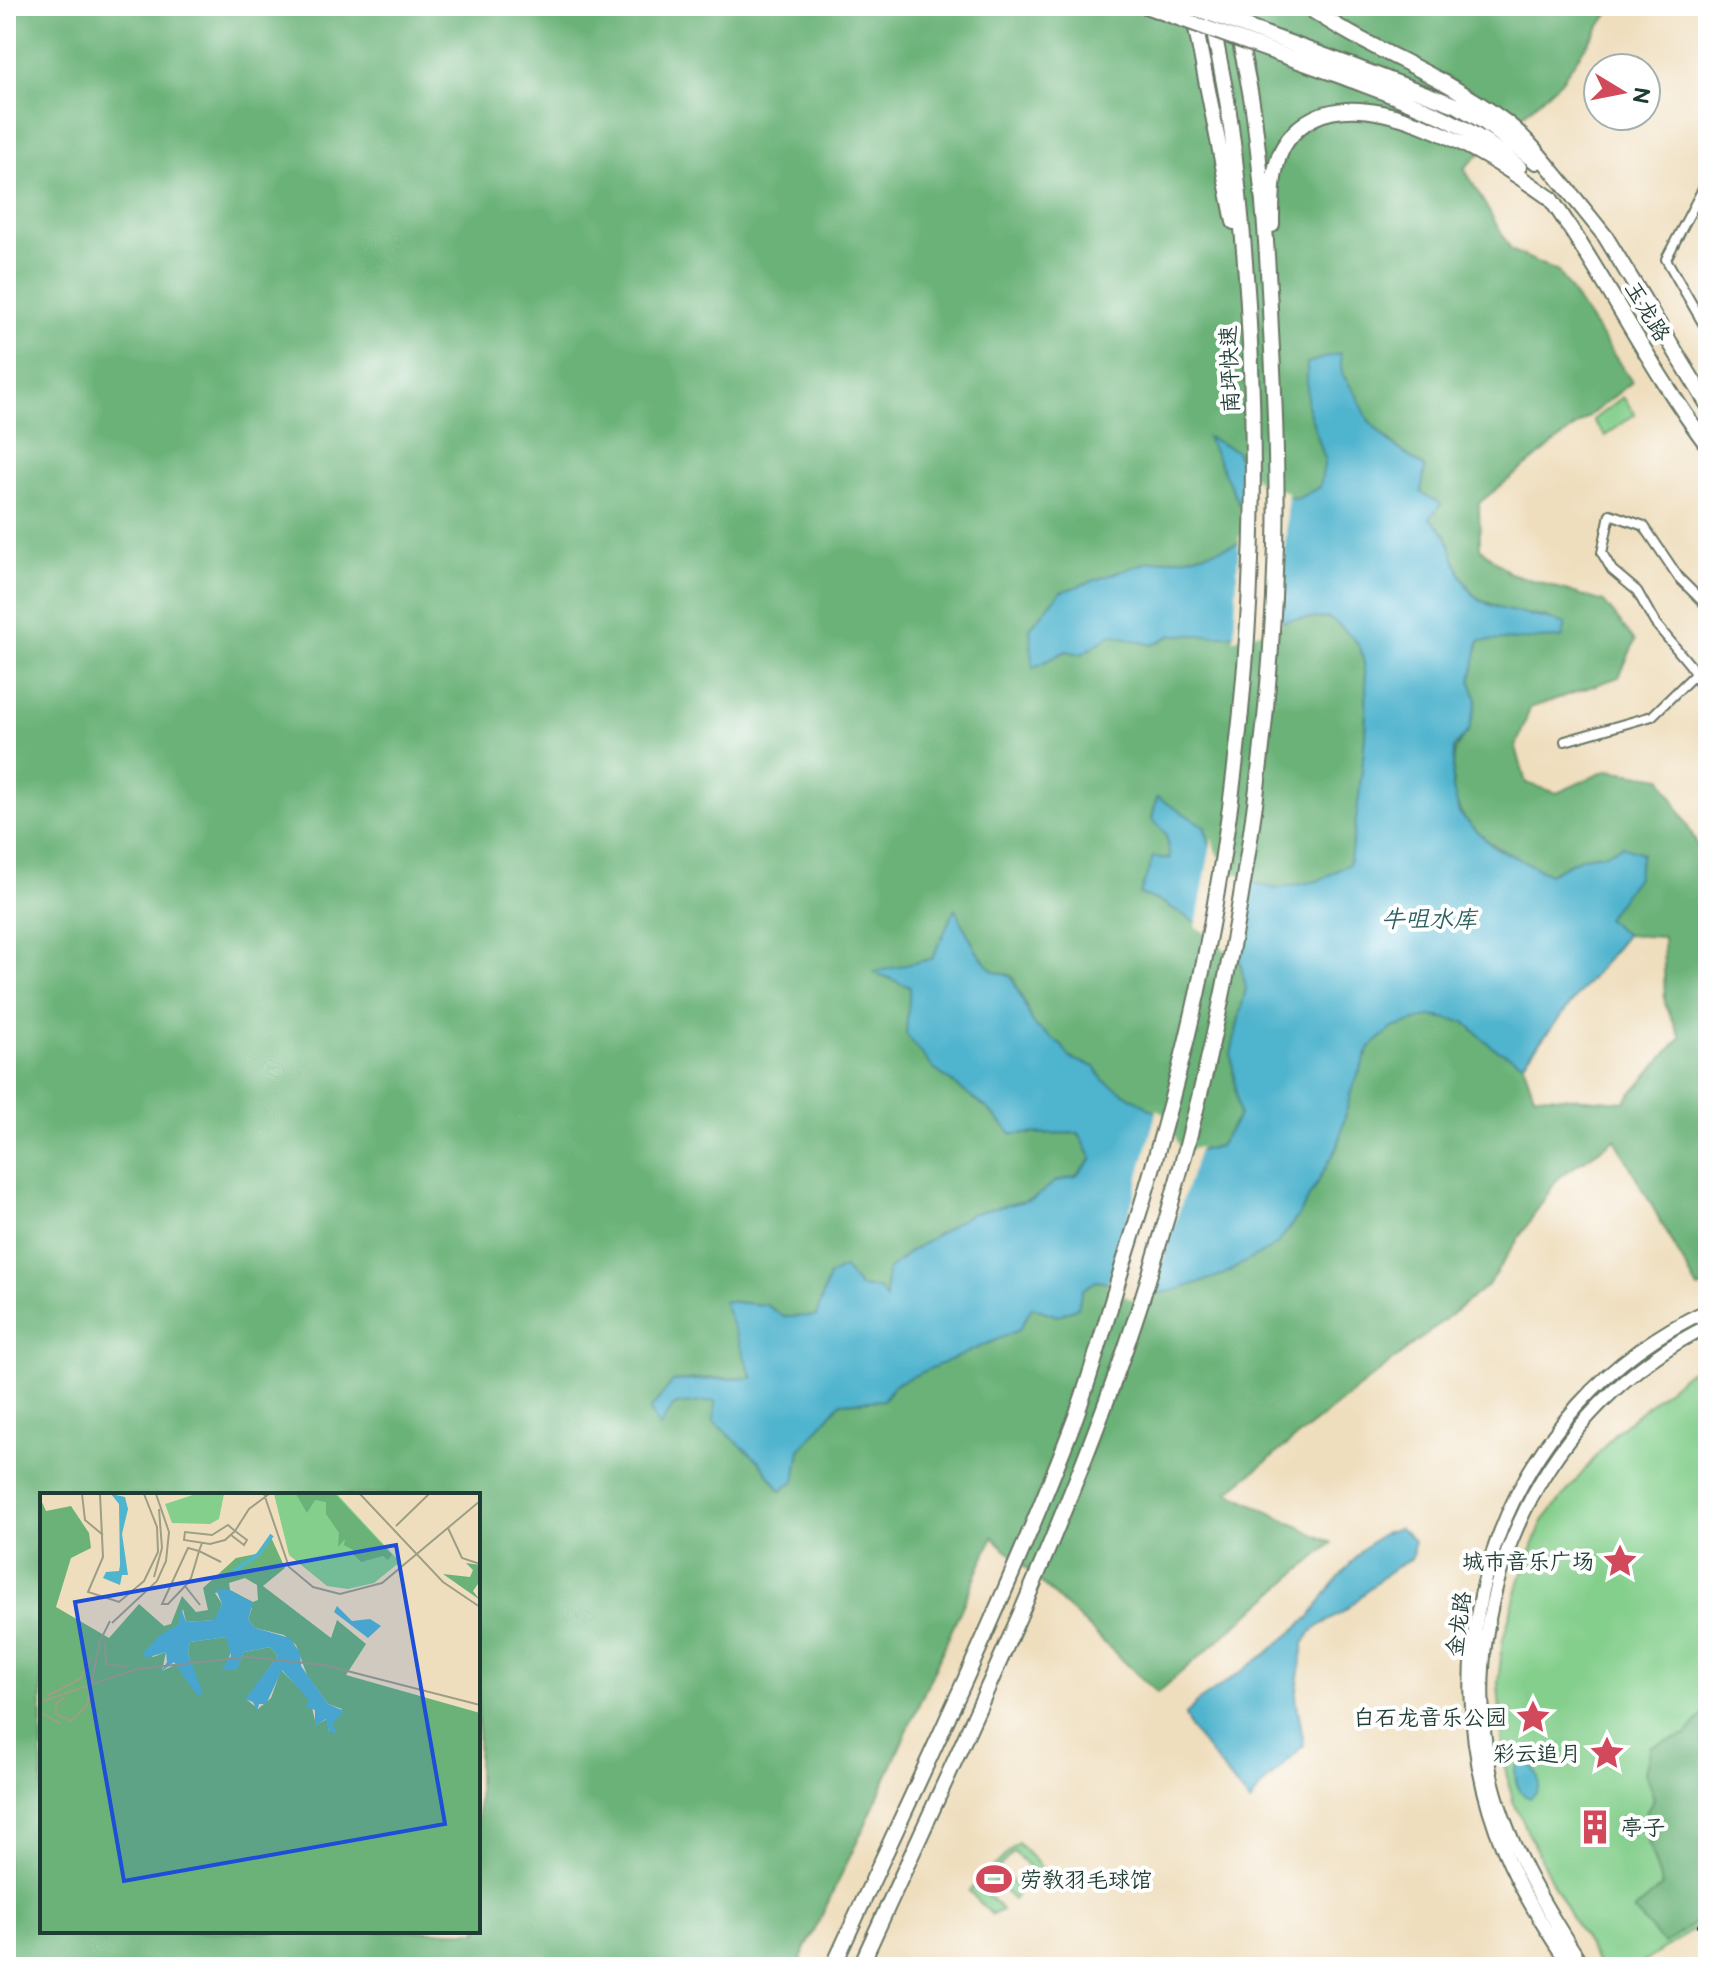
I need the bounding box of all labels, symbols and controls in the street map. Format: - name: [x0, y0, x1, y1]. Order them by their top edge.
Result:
- north arrow: [1582, 52, 1662, 132]
- text: N: [1625, 85, 1655, 106]
- street label: 玉龙路: [1618, 277, 1675, 347]
- street label: 南坪快速: [1215, 324, 1246, 413]
- water label: 牛咀水库: [1381, 905, 1479, 934]
- inset map: [40, 1493, 480, 1933]
- place icon: 城市音乐广场: [1601, 1542, 1639, 1580]
- place label: 城市音乐广场: [1462, 1549, 1594, 1576]
- street label: 金龙路: [1442, 1590, 1477, 1659]
- place icon: 白石龙音乐公园: [1514, 1698, 1552, 1736]
- place label: 白石龙音乐公园: [1353, 1705, 1507, 1732]
- place icon: 彩云追月: [1588, 1734, 1626, 1772]
- place label: 彩云追月: [1493, 1741, 1581, 1768]
- building icon: 亭子: [1576, 1808, 1614, 1846]
- place label: 亭子: [1621, 1815, 1665, 1842]
- sports icon: 劳教羽毛球馆: [975, 1860, 1013, 1898]
- place label: 劳教羽毛球馆: [1020, 1867, 1152, 1894]

